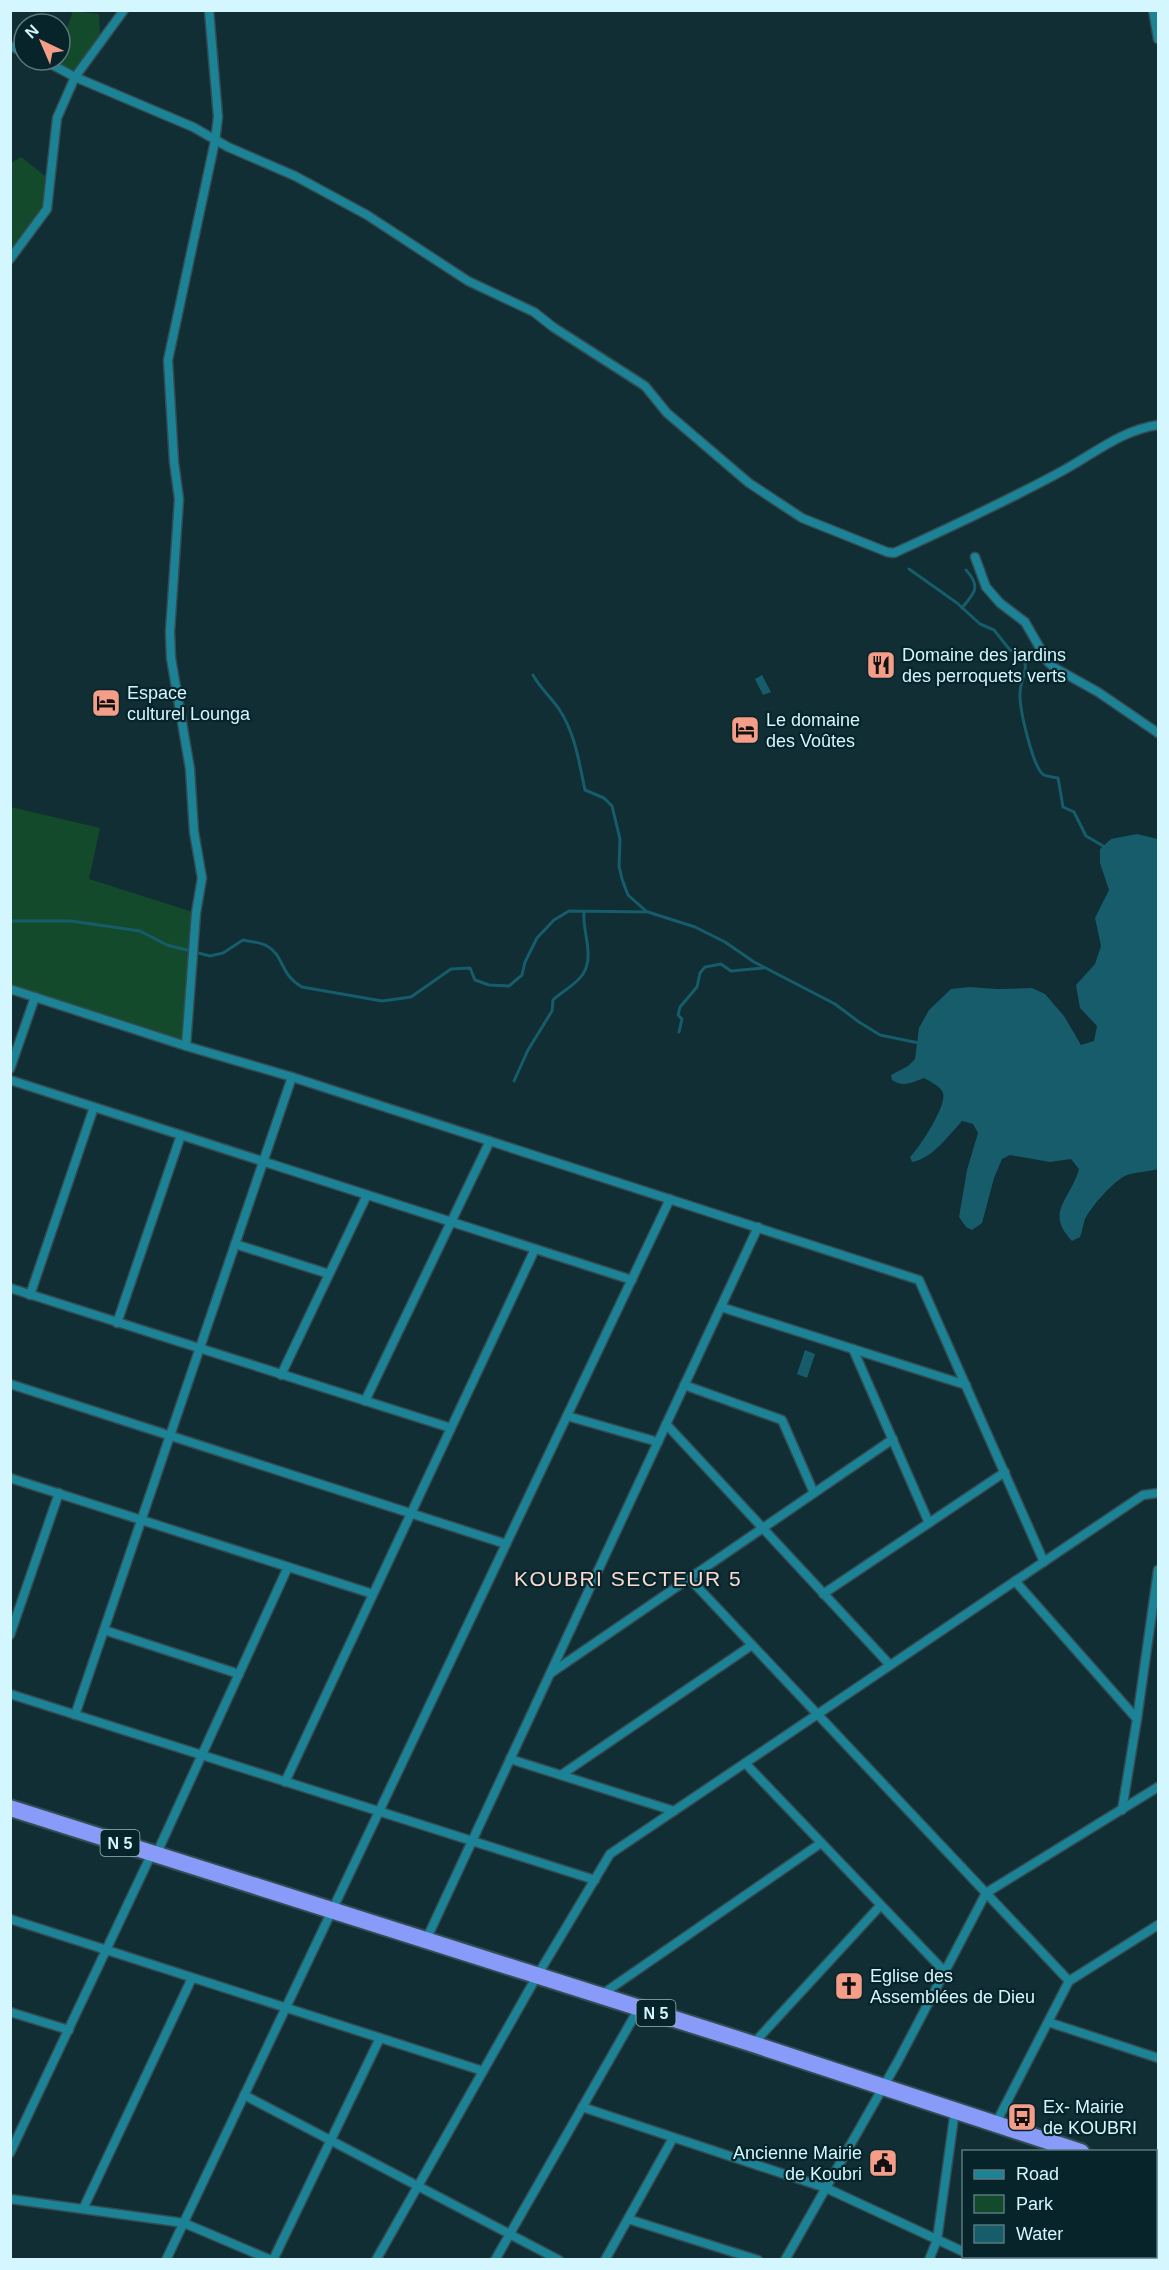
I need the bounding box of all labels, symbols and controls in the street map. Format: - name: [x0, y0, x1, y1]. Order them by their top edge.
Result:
- north arrow: [12, 12, 72, 72]
- text: N: [22, 21, 42, 42]
- place label: Domaine des jardins des perroquets verts: [902, 645, 1066, 686]
- restaurant icon: Domaine des jardins des perroquets verts: [865, 649, 897, 681]
- place label: Espace culturel Lounga: [127, 683, 251, 724]
- hotel icon: Espace culturel Lounga: [90, 687, 122, 719]
- place label: Le domaine des Voûtes: [766, 710, 860, 751]
- hotel icon: Le domaine des Voûtes: [729, 714, 761, 746]
- district label: KOUBRI SECTEUR 5: [514, 1567, 742, 1590]
- road number: N 5: [100, 1830, 140, 1856]
- place label: Eglise des Assemblées de Dieu: [870, 1966, 1035, 2007]
- church icon: Eglise des Assemblées de Dieu: [833, 1970, 865, 2002]
- road number: N 5: [636, 2000, 676, 2026]
- place label: Ex- Mairie de KOUBRI: [1043, 2097, 1137, 2138]
- bus stop icon: Ex- Mairie de KOUBRI: [1006, 2101, 1038, 2133]
- place label: Ancienne Mairie de Koubri: [733, 2143, 862, 2184]
- public building icon: Ancienne Mairie de Koubri: [867, 2147, 899, 2179]
- legend: [962, 2150, 1157, 2258]
- text: Road: [1016, 2164, 1059, 2184]
- text: Park: [1016, 2194, 1054, 2214]
- text: Water: [1016, 2224, 1063, 2244]

